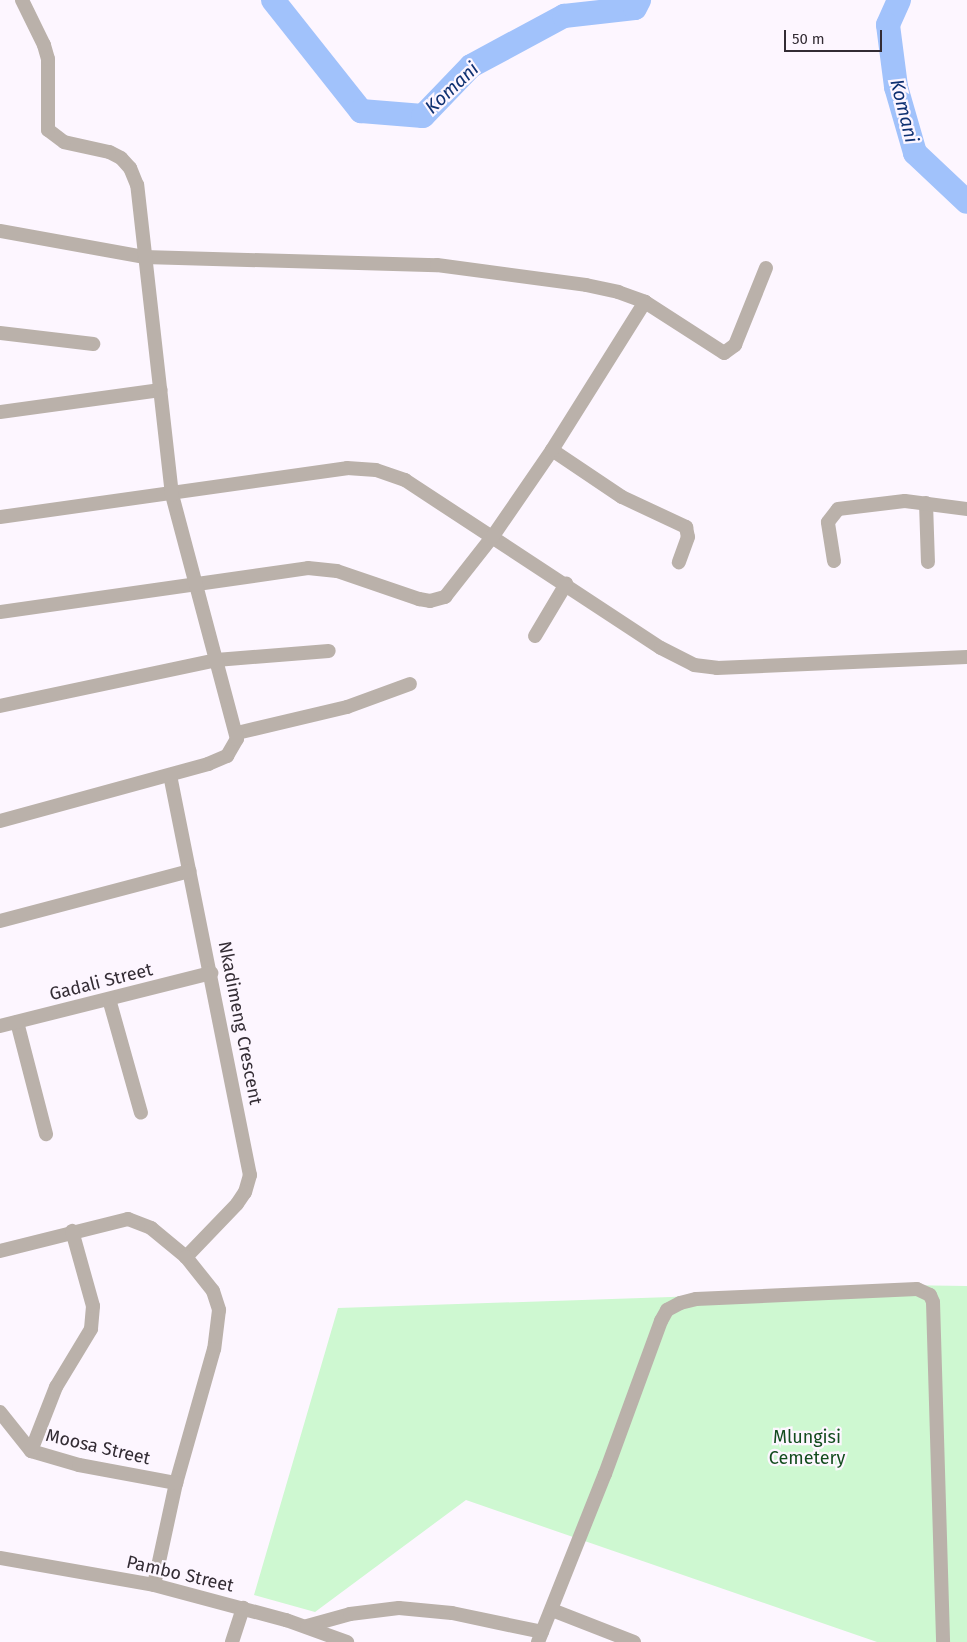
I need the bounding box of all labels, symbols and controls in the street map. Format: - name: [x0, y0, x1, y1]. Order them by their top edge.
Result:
- scale bar: [787, 20, 884, 52]
- text: 50 m: [792, 30, 825, 48]
- water label: Komani: [420, 57, 484, 119]
- water label: Komani: [885, 77, 923, 145]
- street label: Nkadimeng Crescent: [214, 939, 266, 1107]
- street label: Gadali Street: [47, 959, 155, 1005]
- street label: Moosa Street: [44, 1424, 152, 1470]
- park label: Mlungisi Cemetery: [769, 1427, 845, 1470]
- street label: Pambo Street: [124, 1551, 236, 1597]

